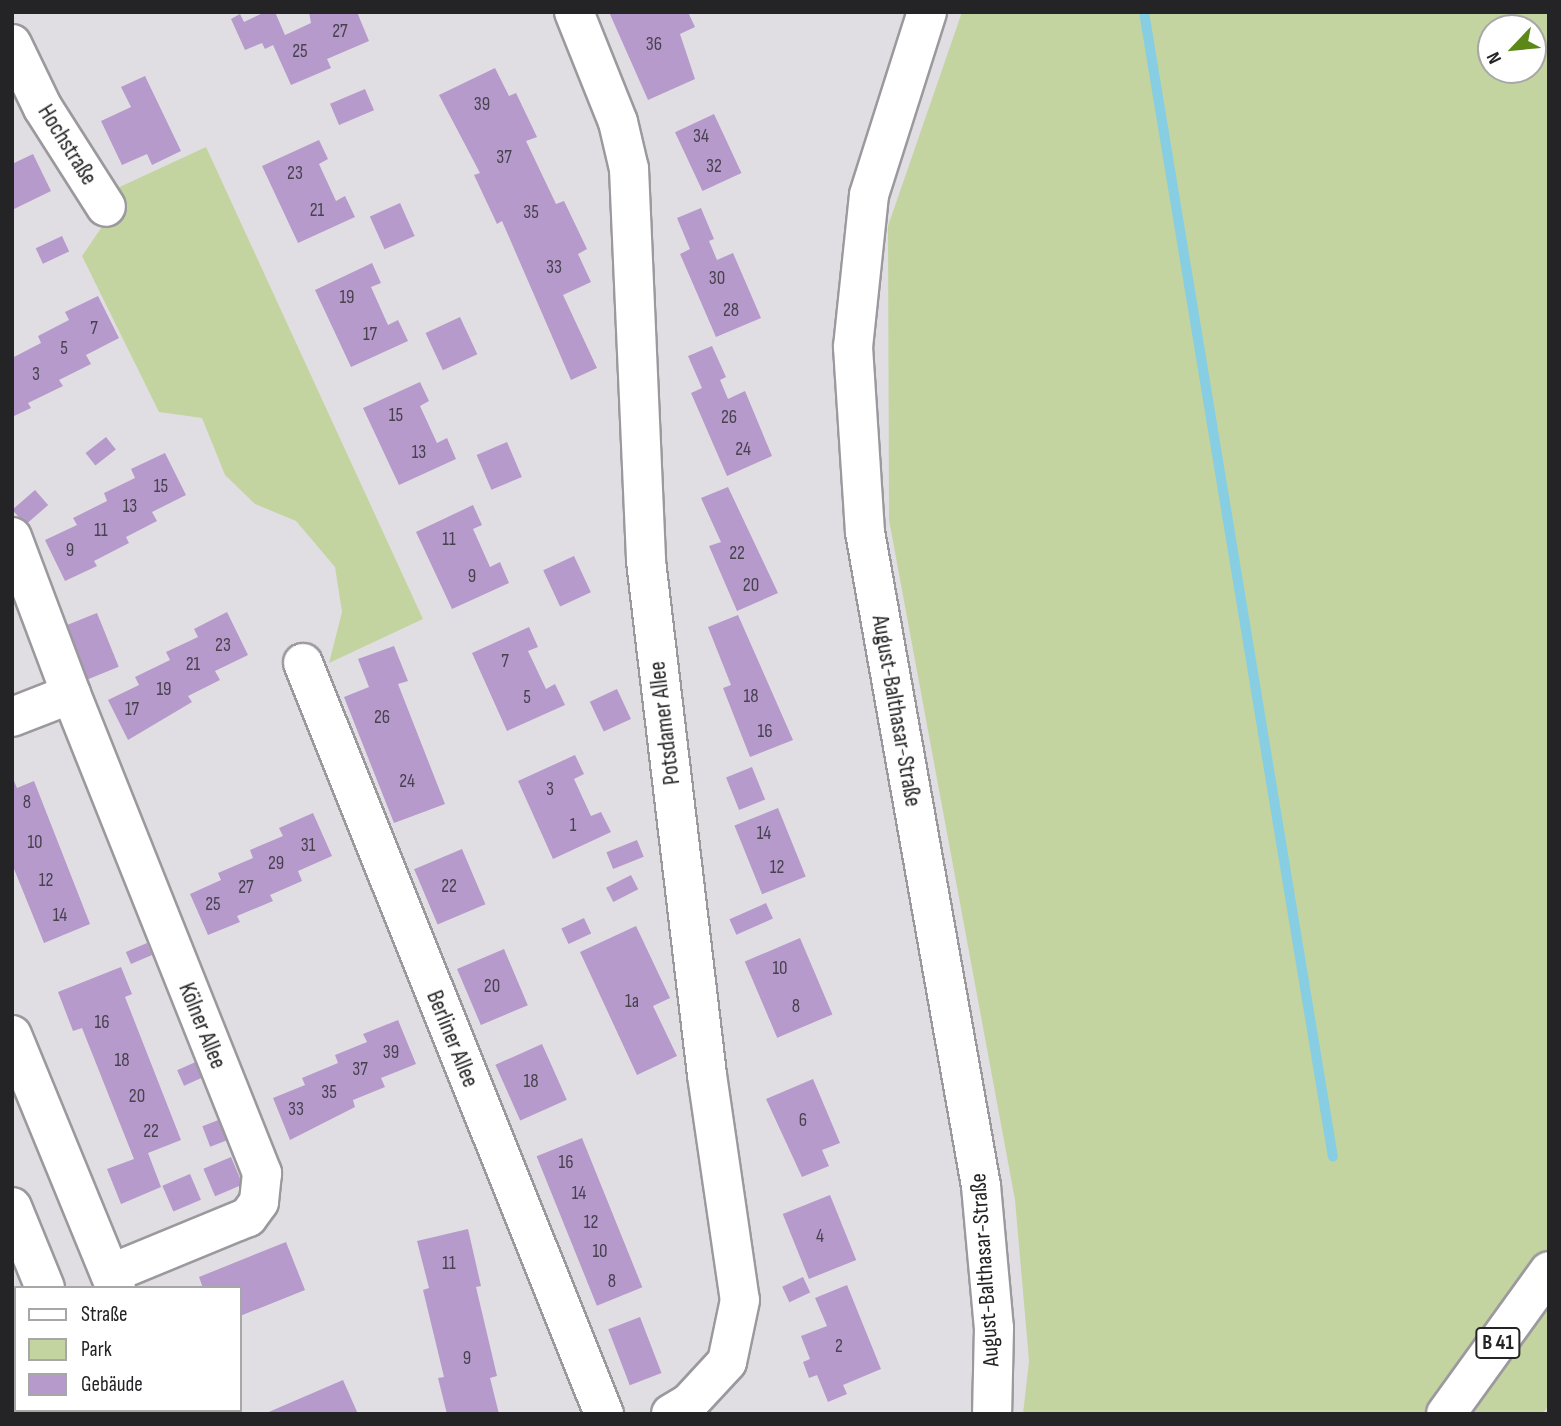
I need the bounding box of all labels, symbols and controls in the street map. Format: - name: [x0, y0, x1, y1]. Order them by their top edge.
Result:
- north arrow: [1477, 14, 1547, 84]
- house number: 27: [332, 21, 348, 43]
- house number: 36: [646, 34, 662, 56]
- house number: 25: [292, 41, 308, 63]
- text: N: [1482, 48, 1507, 67]
- house number: 39: [474, 94, 490, 116]
- street label: Hochstraße: [32, 100, 102, 190]
- house number: 34: [693, 126, 709, 148]
- house number: 37: [496, 147, 512, 169]
- house number: 32: [706, 156, 722, 178]
- house number: 23: [287, 163, 303, 185]
- house number: 21: [310, 200, 324, 222]
- house number: 35: [523, 202, 539, 224]
- house number: 33: [546, 257, 562, 279]
- house number: 30: [709, 268, 725, 290]
- house number: 19: [339, 287, 355, 309]
- house number: 28: [723, 300, 739, 322]
- house number: 7: [90, 318, 98, 340]
- house number: 17: [363, 324, 377, 346]
- house number: 5: [60, 338, 68, 360]
- house number: 3: [32, 364, 40, 386]
- house number: 15: [389, 405, 403, 427]
- house number: 26: [721, 407, 737, 429]
- house number: 24: [735, 439, 751, 461]
- house number: 13: [412, 442, 426, 464]
- house number: 15: [154, 476, 168, 498]
- house number: 13: [123, 496, 137, 518]
- house number: 11: [94, 520, 108, 542]
- house number: 11: [442, 529, 456, 551]
- house number: 9: [66, 540, 74, 562]
- house number: 22: [729, 543, 745, 565]
- house number: 9: [468, 566, 476, 588]
- house number: 20: [743, 575, 759, 597]
- street label: August-Balthasar-Straße: [866, 613, 926, 809]
- house number: 23: [215, 635, 231, 657]
- house number: 7: [501, 651, 509, 673]
- house number: 21: [186, 654, 200, 676]
- street label: Potsdamer Allee: [644, 660, 686, 786]
- house number: 19: [156, 679, 172, 701]
- house number: 18: [744, 686, 758, 708]
- house number: 5: [523, 687, 531, 709]
- house number: 17: [125, 699, 139, 721]
- house number: 26: [374, 707, 390, 729]
- house number: 16: [758, 721, 772, 743]
- house number: 24: [399, 771, 415, 793]
- house number: 3: [546, 779, 554, 801]
- house number: 8: [23, 792, 31, 814]
- house number: 1: [570, 815, 576, 837]
- house number: 14: [757, 823, 771, 845]
- house number: 10: [27, 832, 43, 854]
- house number: 31: [301, 835, 315, 857]
- house number: 29: [268, 853, 284, 875]
- house number: 12: [770, 857, 784, 879]
- house number: 12: [39, 870, 53, 892]
- house number: 22: [441, 876, 457, 898]
- house number: 27: [238, 877, 254, 899]
- house number: 25: [205, 894, 221, 916]
- house number: 14: [53, 905, 67, 927]
- house number: 10: [772, 958, 788, 980]
- house number: 20: [484, 976, 500, 998]
- street label: Kölner Allee: [172, 979, 232, 1073]
- street label: Berliner Allee: [420, 987, 484, 1091]
- house number: 1a: [625, 991, 639, 1013]
- house number: 8: [792, 996, 800, 1018]
- house number: 16: [95, 1012, 109, 1034]
- house number: 39: [383, 1042, 399, 1064]
- house number: 18: [115, 1050, 129, 1072]
- house number: 37: [352, 1059, 368, 1081]
- house number: 18: [524, 1071, 538, 1093]
- house number: 35: [321, 1082, 337, 1104]
- house number: 20: [129, 1086, 145, 1108]
- house number: 33: [288, 1099, 304, 1121]
- house number: 6: [799, 1110, 807, 1132]
- house number: 22: [143, 1121, 159, 1143]
- house number: 16: [559, 1152, 573, 1174]
- street label: August-Balthasar-Straße: [964, 1172, 1006, 1368]
- house number: 14: [572, 1183, 586, 1205]
- house number: 12: [584, 1212, 598, 1234]
- house number: 4: [816, 1226, 824, 1248]
- house number: 10: [592, 1241, 608, 1263]
- house number: 11: [442, 1253, 456, 1275]
- house number: 8: [608, 1271, 616, 1293]
- legend: [14, 1286, 242, 1412]
- text: Straße: [81, 1302, 127, 1327]
- road number: B 41: [1475, 1326, 1521, 1360]
- house number: 2: [835, 1336, 843, 1358]
- text: Park: [81, 1337, 112, 1362]
- house number: 9: [463, 1348, 471, 1370]
- text: Gebäude: [81, 1372, 143, 1397]

